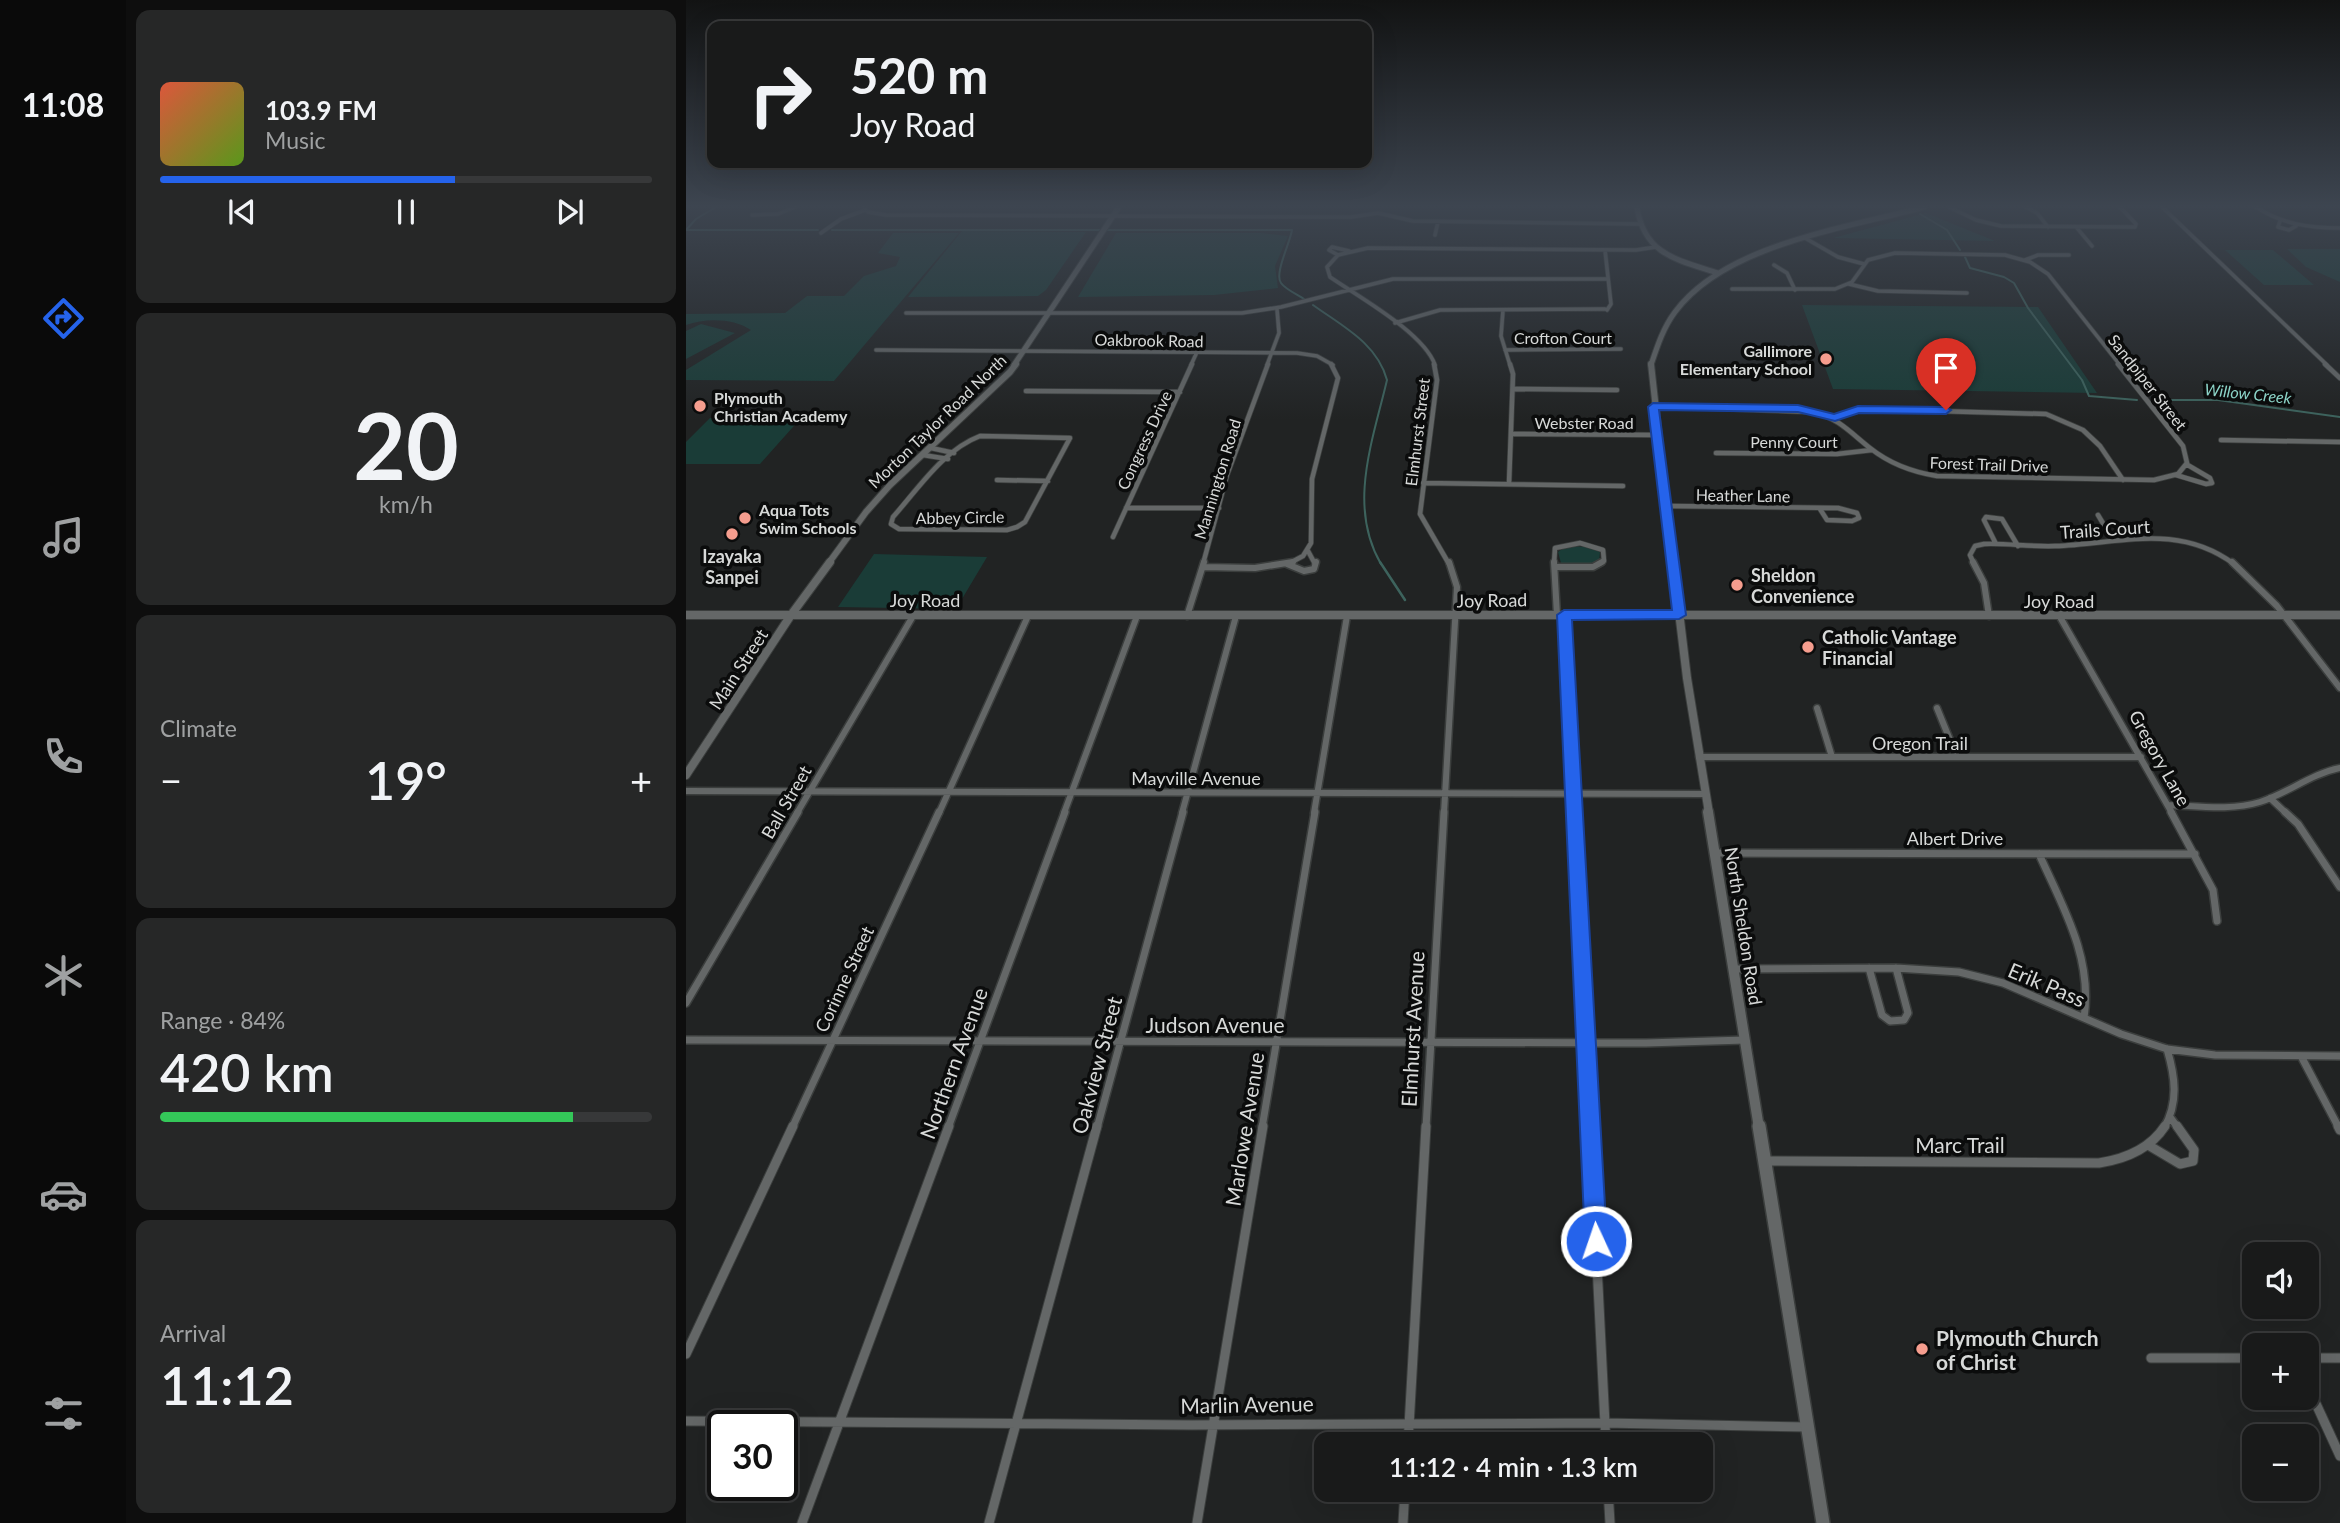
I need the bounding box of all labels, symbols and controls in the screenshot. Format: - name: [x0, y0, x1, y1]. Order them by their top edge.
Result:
- text: 520 m: [850, 46, 988, 104]
- icon: right: [735, 49, 826, 140]
- text: 11:08: [22, 85, 104, 124]
- text: 103.9 FM: [265, 94, 377, 126]
- text: Joy Road: [850, 105, 975, 144]
- text: Music: [265, 126, 325, 154]
- icon: previous: [223, 193, 261, 231]
- icon: pause: [387, 193, 425, 231]
- icon: next: [551, 193, 589, 231]
- icon: directions: [39, 294, 88, 343]
- street label: Crofton Court: [1514, 328, 1612, 347]
- street label: Oakbrook Road: [1094, 330, 1204, 350]
- street label: Sandpiper Street: [2105, 330, 2191, 434]
- pin: [1916, 338, 1976, 410]
- place label: Gallimore Elementary School: [1680, 341, 1812, 378]
- icon: arrive: [1927, 349, 1965, 387]
- street label: Morton Taylor Road North: [864, 350, 1010, 492]
- marker: Gallimore Elementary School: [1818, 351, 1834, 367]
- street label: Elmhurst Street: [1401, 377, 1433, 487]
- water label: Willow Creek: [2204, 379, 2293, 407]
- place label: Plymouth Christian Academy: [714, 388, 848, 425]
- street label: Congress Drive: [1113, 388, 1175, 492]
- text: 20: [353, 390, 459, 499]
- marker: Plymouth Christian Academy: [692, 398, 708, 414]
- street label: Webster Road: [1534, 413, 1634, 432]
- street label: Mannington Road: [1190, 417, 1244, 541]
- street label: Penny Court: [1750, 432, 1838, 451]
- street label: Forest Trail Drive: [1929, 452, 2049, 476]
- street label: Heather Lane: [1696, 485, 1790, 505]
- text: km/h: [379, 490, 433, 518]
- place label: Aqua Tots Swim Schools: [758, 500, 857, 537]
- street label: Abbey Circle: [915, 507, 1005, 527]
- marker: Aqua Tots Swim Schools: [737, 510, 753, 526]
- icon: music: [39, 513, 88, 562]
- street label: Trails Court: [2059, 515, 2151, 543]
- marker: Izayaka Sanpei: [724, 526, 740, 542]
- place label: Izayaka Sanpei: [702, 545, 762, 588]
- place label: Sheldon Convenience: [1751, 564, 1855, 607]
- marker: Sheldon Convenience: [1729, 577, 1745, 593]
- street label: Joy Road: [1457, 588, 1527, 612]
- street label: Joy Road: [890, 589, 960, 611]
- street label: Joy Road: [2024, 590, 2094, 612]
- street label: Main Street: [704, 624, 773, 713]
- place label: Catholic Vantage Financial: [1822, 626, 1957, 669]
- marker: Catholic Vantage Financial: [1800, 639, 1816, 655]
- street label: Gregory Lane: [2125, 706, 2195, 810]
- text: Climate: [160, 714, 237, 742]
- icon: phone: [39, 732, 88, 781]
- street label: Oregon Trail: [1872, 732, 1968, 754]
- text: 19°: [365, 749, 447, 811]
- text: −: [160, 757, 182, 803]
- text: +: [630, 757, 652, 803]
- street label: Ball Street: [756, 761, 816, 843]
- street label: Mayville Avenue: [1131, 767, 1261, 789]
- street label: Albert Drive: [1907, 827, 2003, 849]
- street label: North Sheldon Road: [1721, 845, 1767, 1007]
- street label: Corinne Street: [810, 922, 878, 1036]
- street label: Elmhurst Avenue: [1395, 950, 1429, 1108]
- icon: climate: [39, 951, 88, 1000]
- street label: Erik Pass: [2005, 957, 2089, 1011]
- street label: Northern Avenue: [914, 984, 992, 1142]
- street label: Oakview Street: [1066, 993, 1126, 1136]
- text: Range · 84%: [160, 1006, 285, 1034]
- street label: Judson Avenue: [1146, 1012, 1284, 1037]
- text: 420 km: [160, 1041, 334, 1103]
- street label: Marlowe Avenue: [1219, 1050, 1269, 1208]
- street label: Marc Trail: [1915, 1132, 2005, 1157]
- icon: car: [39, 1170, 88, 1219]
- position arrow: [1559, 1204, 1633, 1278]
- map controls: [2242, 1242, 2319, 1501]
- button: sound: [2242, 1242, 2319, 1319]
- text: Arrival: [160, 1319, 226, 1347]
- place label: Plymouth Church of Christ: [1936, 1325, 2099, 1374]
- button: +: [2242, 1333, 2319, 1410]
- marker: Plymouth Church of Christ: [1914, 1341, 1930, 1357]
- text: 11:12: [160, 1354, 294, 1416]
- icon: filters: [39, 1389, 88, 1438]
- street label: Marlin Avenue: [1180, 1390, 1314, 1418]
- speed limit sign: 30: [707, 1410, 798, 1501]
- button: −: [2242, 1424, 2319, 1501]
- text: 11:12 · 4 min · 1.3 km: [1389, 1451, 1638, 1483]

